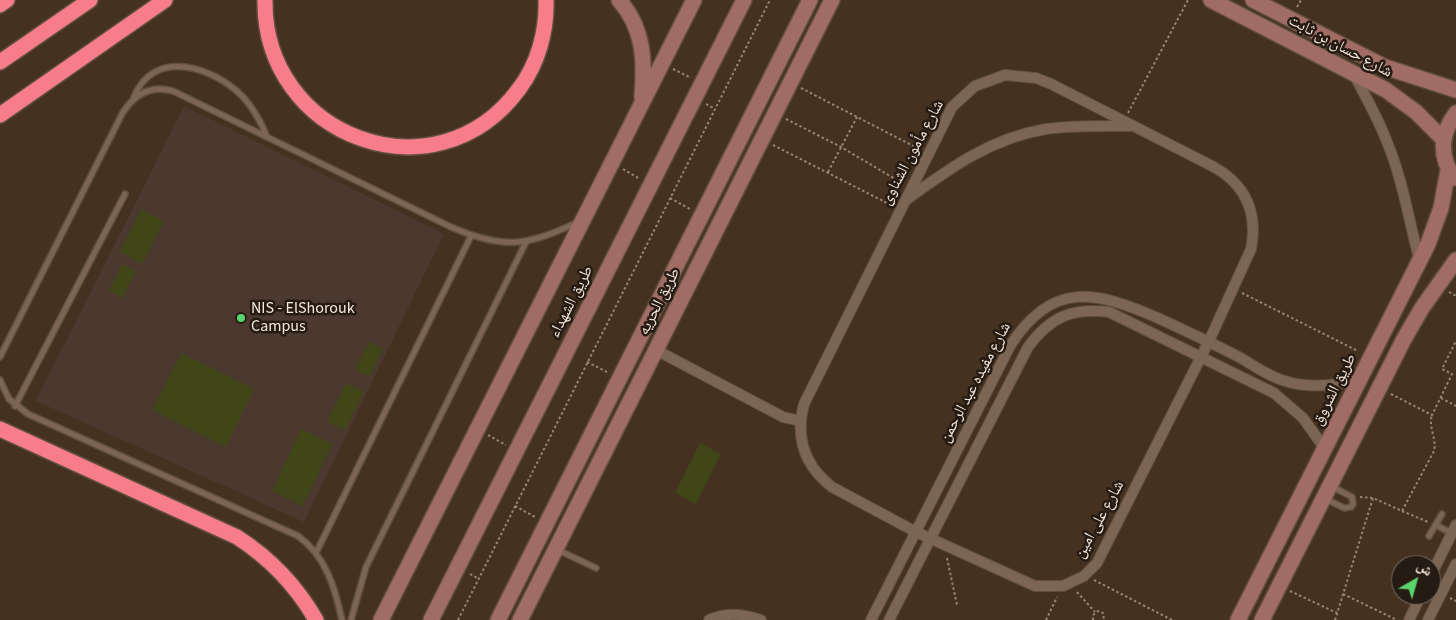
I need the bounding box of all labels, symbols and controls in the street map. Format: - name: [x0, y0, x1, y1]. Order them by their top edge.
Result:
- street label: شارع حسان بن ثابت: [1285, 12, 1395, 82]
- street label: شارع مأمون الشناوى: [877, 97, 949, 209]
- street label: طريق الشهداء: [546, 263, 598, 341]
- street label: طريق الحريه: [635, 265, 685, 339]
- place label: NIS - ElShorouk Campus: [251, 299, 355, 337]
- marker: NIS - ElShorouk Campus: [235, 312, 247, 324]
- street label: شارع مفيده عبد الرحمن: [936, 320, 1016, 446]
- street label: طريق الشروق: [1309, 351, 1361, 429]
- street label: شارع على امين: [1071, 478, 1129, 562]
- north arrow: [1391, 555, 1441, 605]
- text: ش: [1413, 557, 1437, 581]

